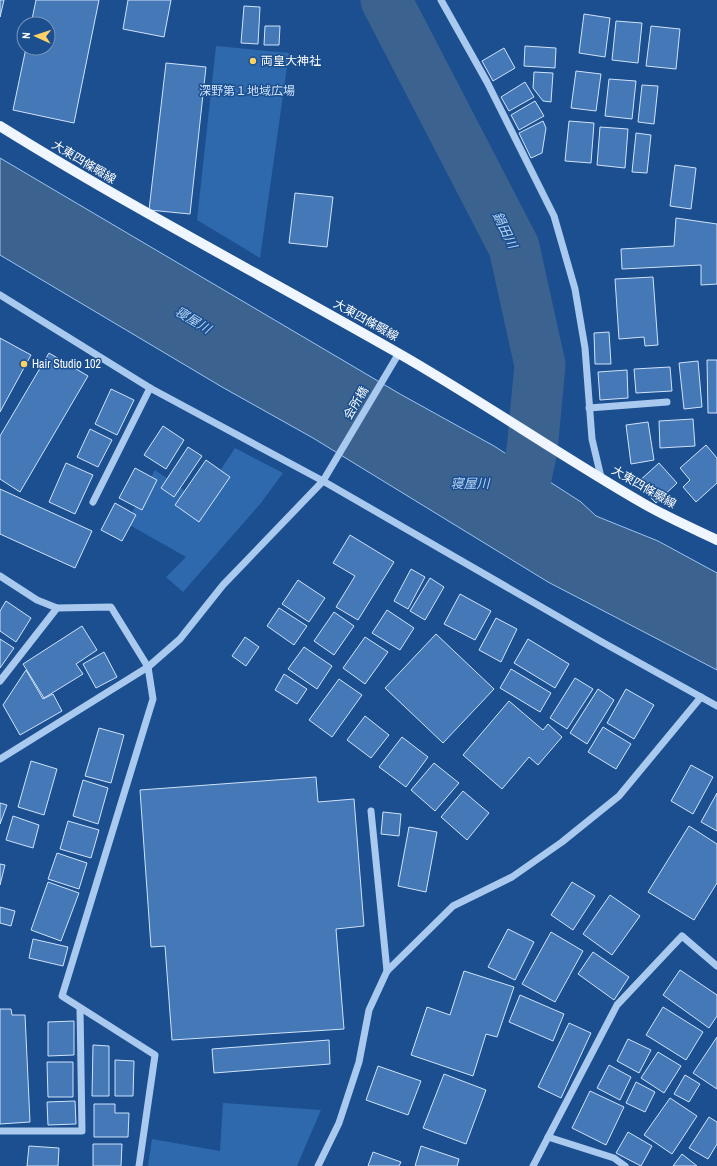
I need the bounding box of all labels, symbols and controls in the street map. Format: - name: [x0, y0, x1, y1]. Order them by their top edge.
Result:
- north arrow: [16, 16, 56, 56]
- text: N: [19, 32, 33, 39]
- place label: 両皇大神社: [261, 53, 321, 69]
- marker: 両皇大神社: [248, 56, 258, 66]
- park label: 深野第１地域広場: [199, 83, 295, 99]
- street label: 大東四條畷線: [49, 137, 119, 187]
- water label: 鍋田川: [489, 209, 522, 253]
- street label: 大東四條畷線: [331, 296, 401, 344]
- water label: 寝屋川: [172, 303, 216, 338]
- place label: Hair Studio 102: [32, 356, 101, 372]
- marker: Hair Studio 102: [19, 359, 29, 369]
- street label: 会所橋: [340, 383, 372, 423]
- street label: 大東四條畷線: [609, 462, 679, 512]
- water label: 寝屋川: [450, 475, 491, 492]

